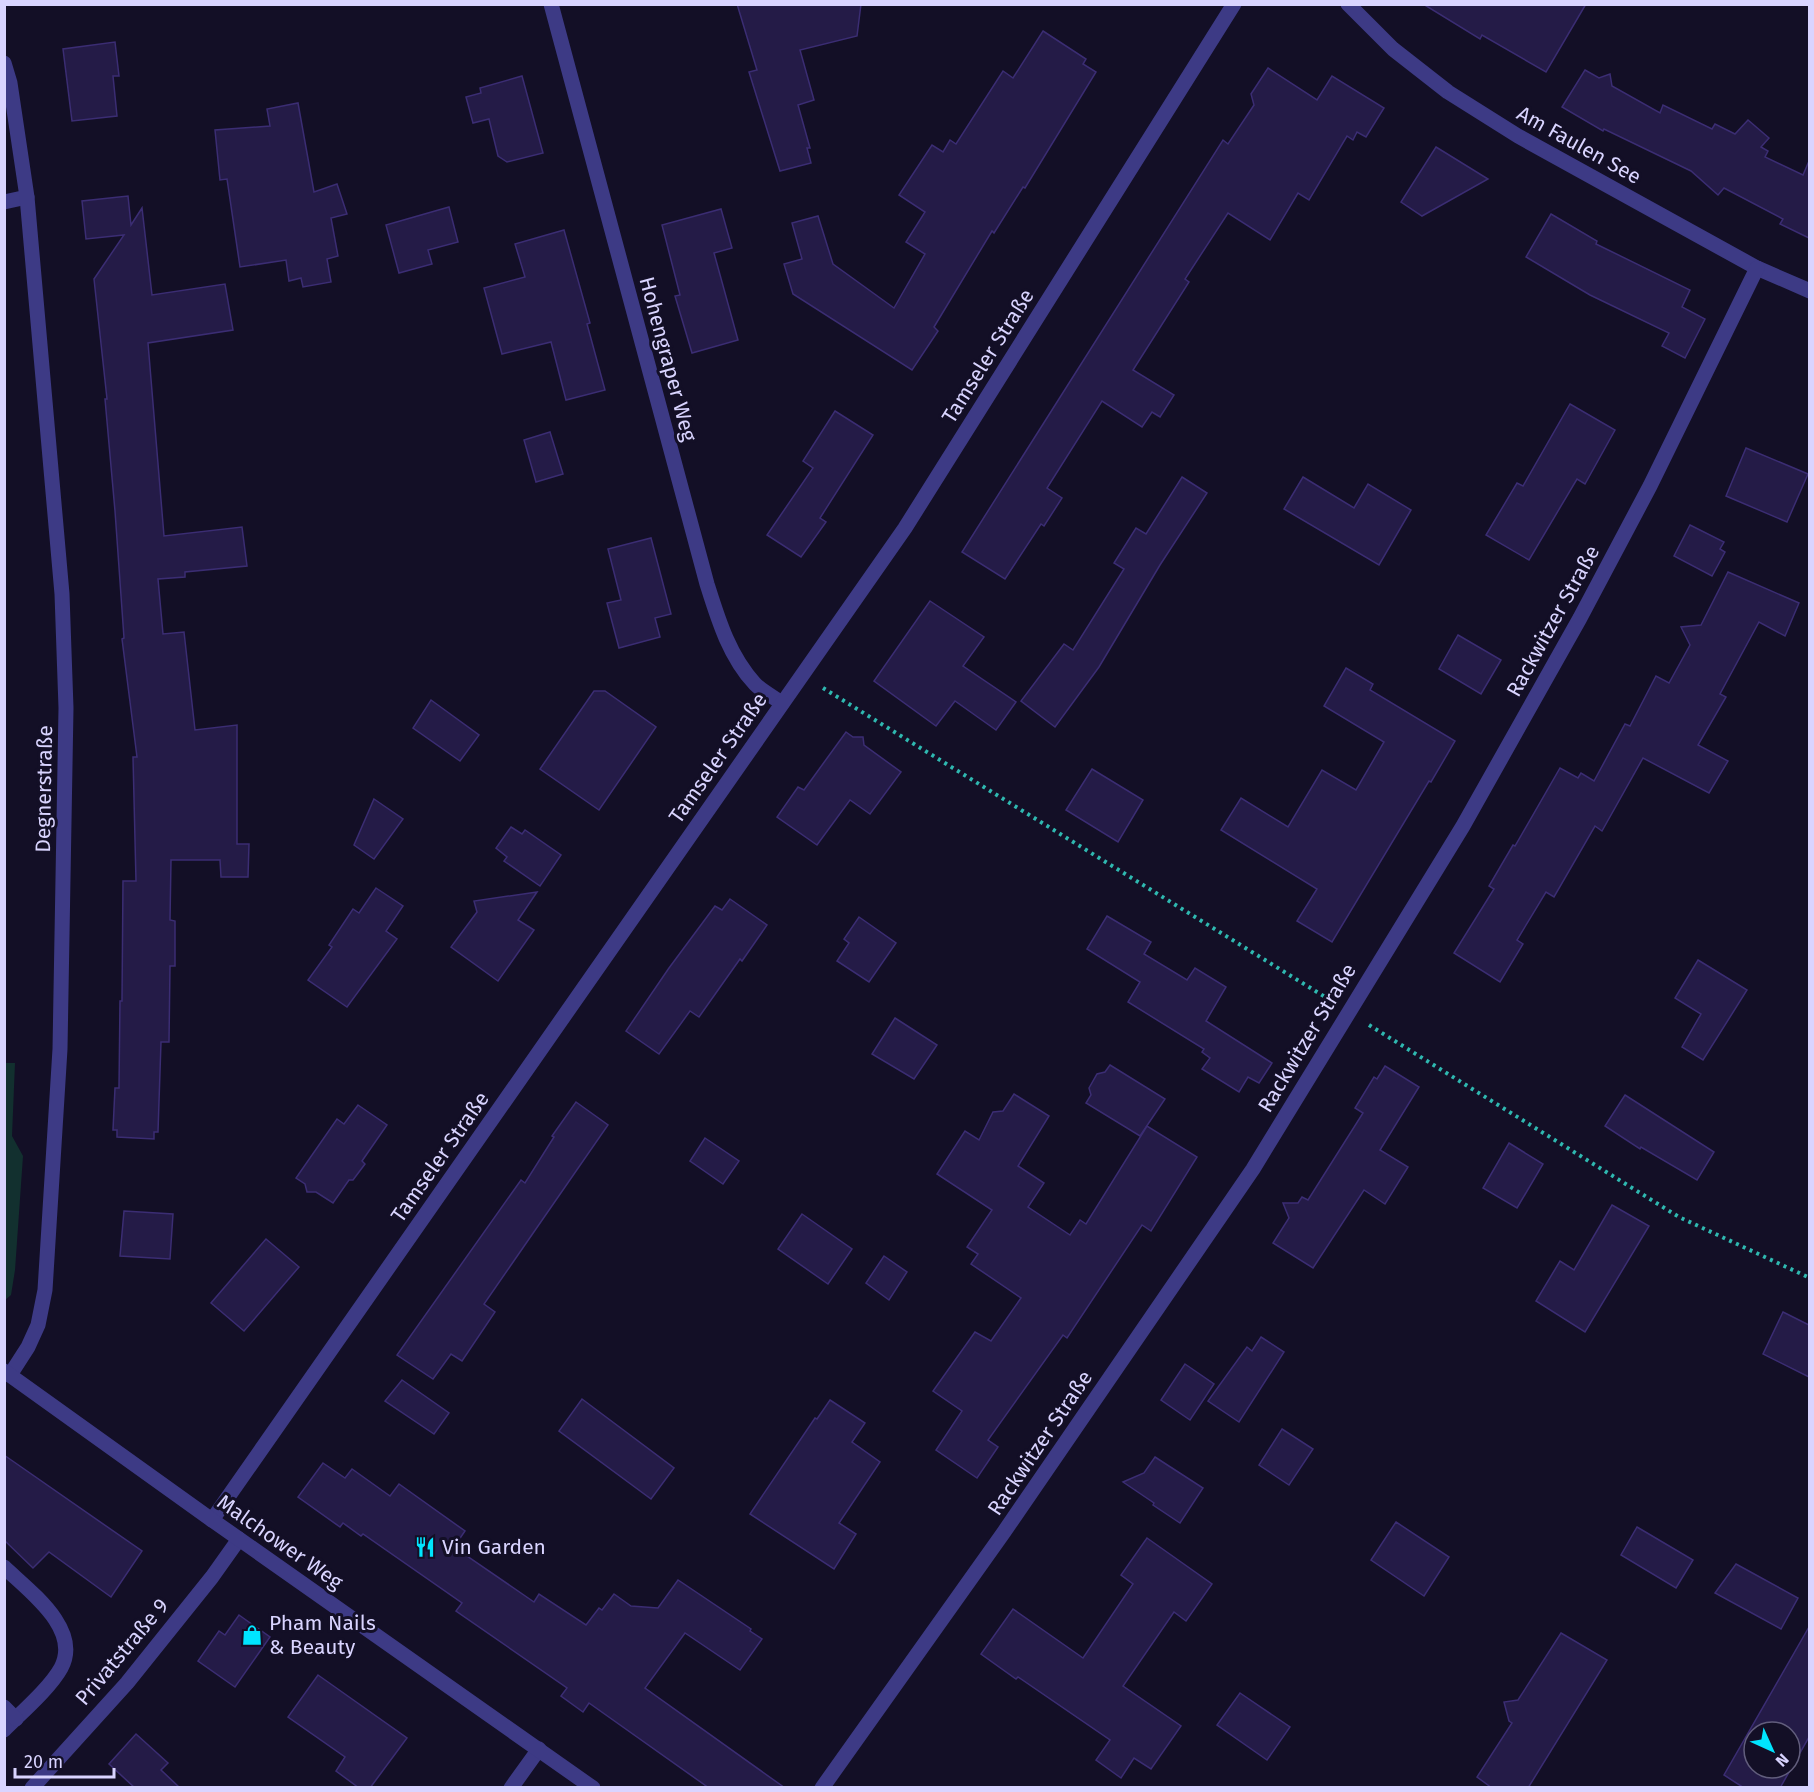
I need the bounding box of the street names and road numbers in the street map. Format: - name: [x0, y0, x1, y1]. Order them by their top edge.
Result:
- street label: Am Faulen See: [1512, 100, 1646, 190]
- street label: Hohengraper Weg: [634, 274, 702, 444]
- street label: Tamseler Straße: [936, 284, 1040, 428]
- street label: Rackwitzer Straße: [1501, 541, 1605, 701]
- street label: Tamseler Straße: [663, 688, 773, 828]
- street label: Degnerstraße: [30, 725, 58, 853]
- street label: Rackwitzer Straße: [1252, 959, 1362, 1117]
- street label: Tamseler Straße: [385, 1087, 495, 1227]
- street label: Rackwitzer Straße: [982, 1366, 1098, 1520]
- street label: Malchower Weg: [212, 1489, 348, 1595]
- street label: Privatstraße 9: [70, 1593, 174, 1711]

